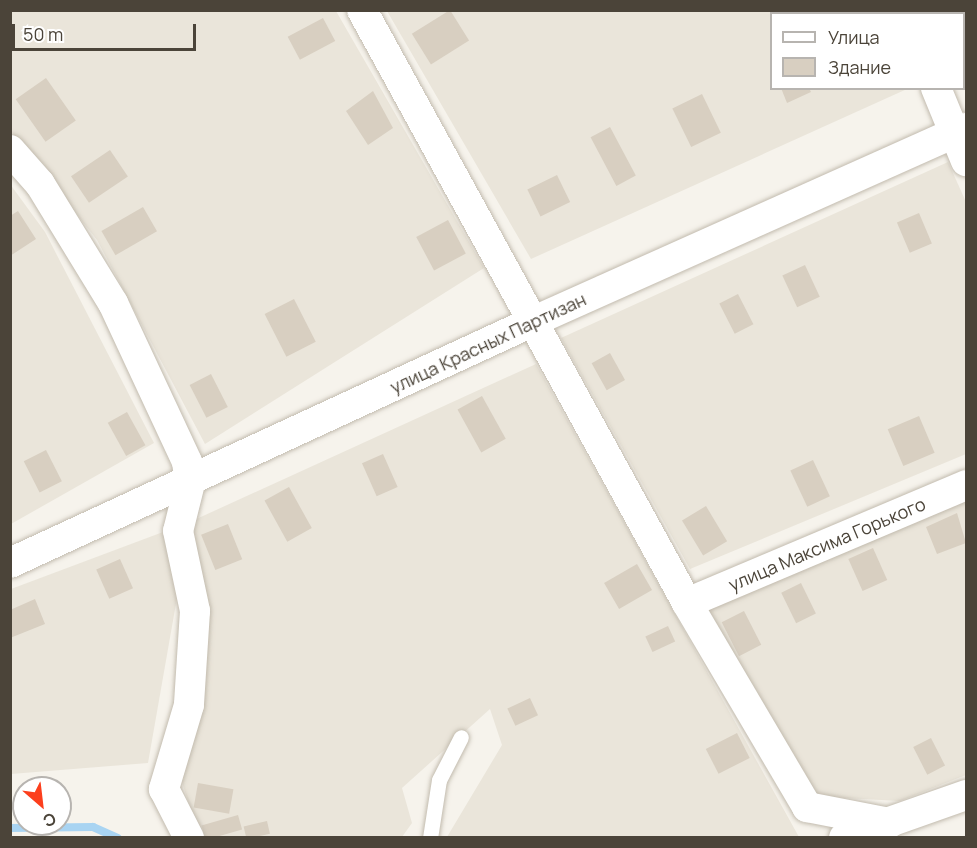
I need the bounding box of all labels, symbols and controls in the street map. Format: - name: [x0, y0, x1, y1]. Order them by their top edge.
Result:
- scale bar: [15, 12, 200, 50]
- legend: [770, 12, 965, 90]
- text: 50 m: [23, 22, 63, 46]
- text: Улица: [828, 25, 880, 49]
- text: Здание: [828, 55, 891, 79]
- street label: улица Красных Партизан: [387, 288, 589, 398]
- street label: улица Максима Горького: [725, 493, 929, 595]
- north arrow: [12, 776, 72, 836]
- text: С: [39, 808, 60, 833]

